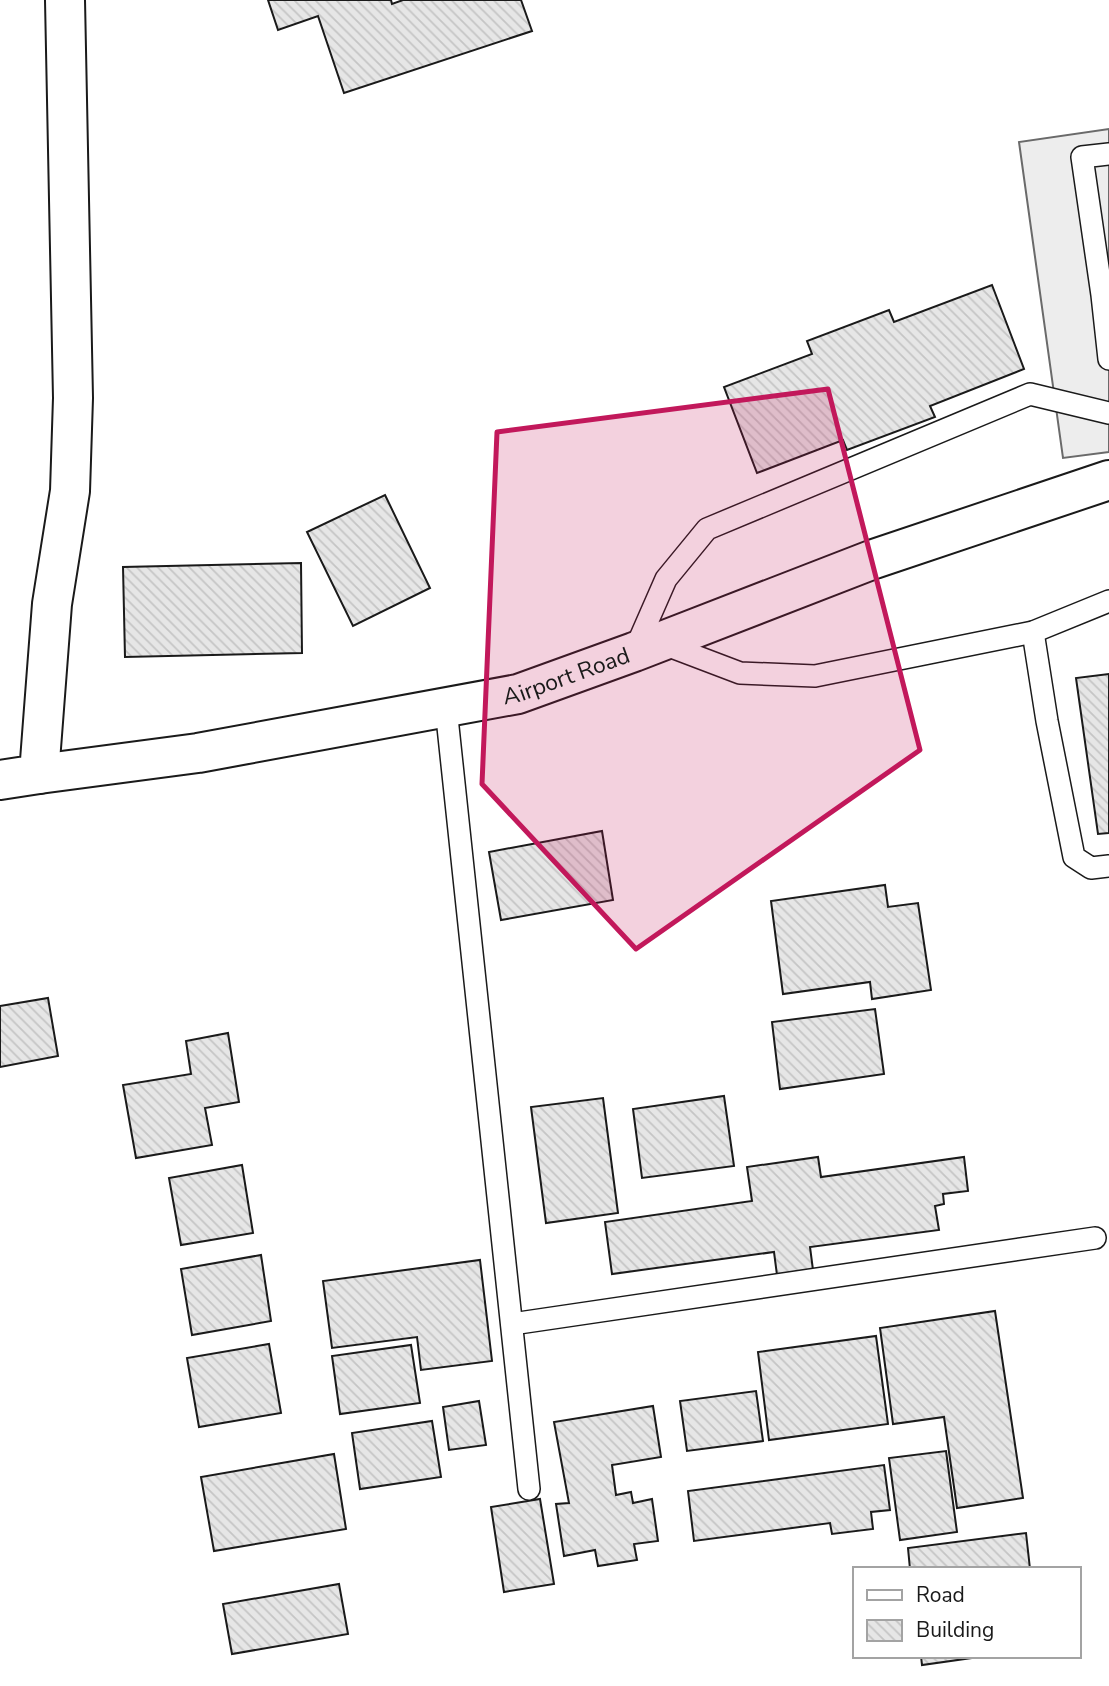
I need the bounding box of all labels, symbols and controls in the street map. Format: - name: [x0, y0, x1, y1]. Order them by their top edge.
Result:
- street label: Airport Road: [500, 640, 634, 713]
- legend: [853, 1567, 1081, 1658]
- text: Road: [916, 1581, 965, 1609]
- text: Building: [916, 1616, 994, 1644]

